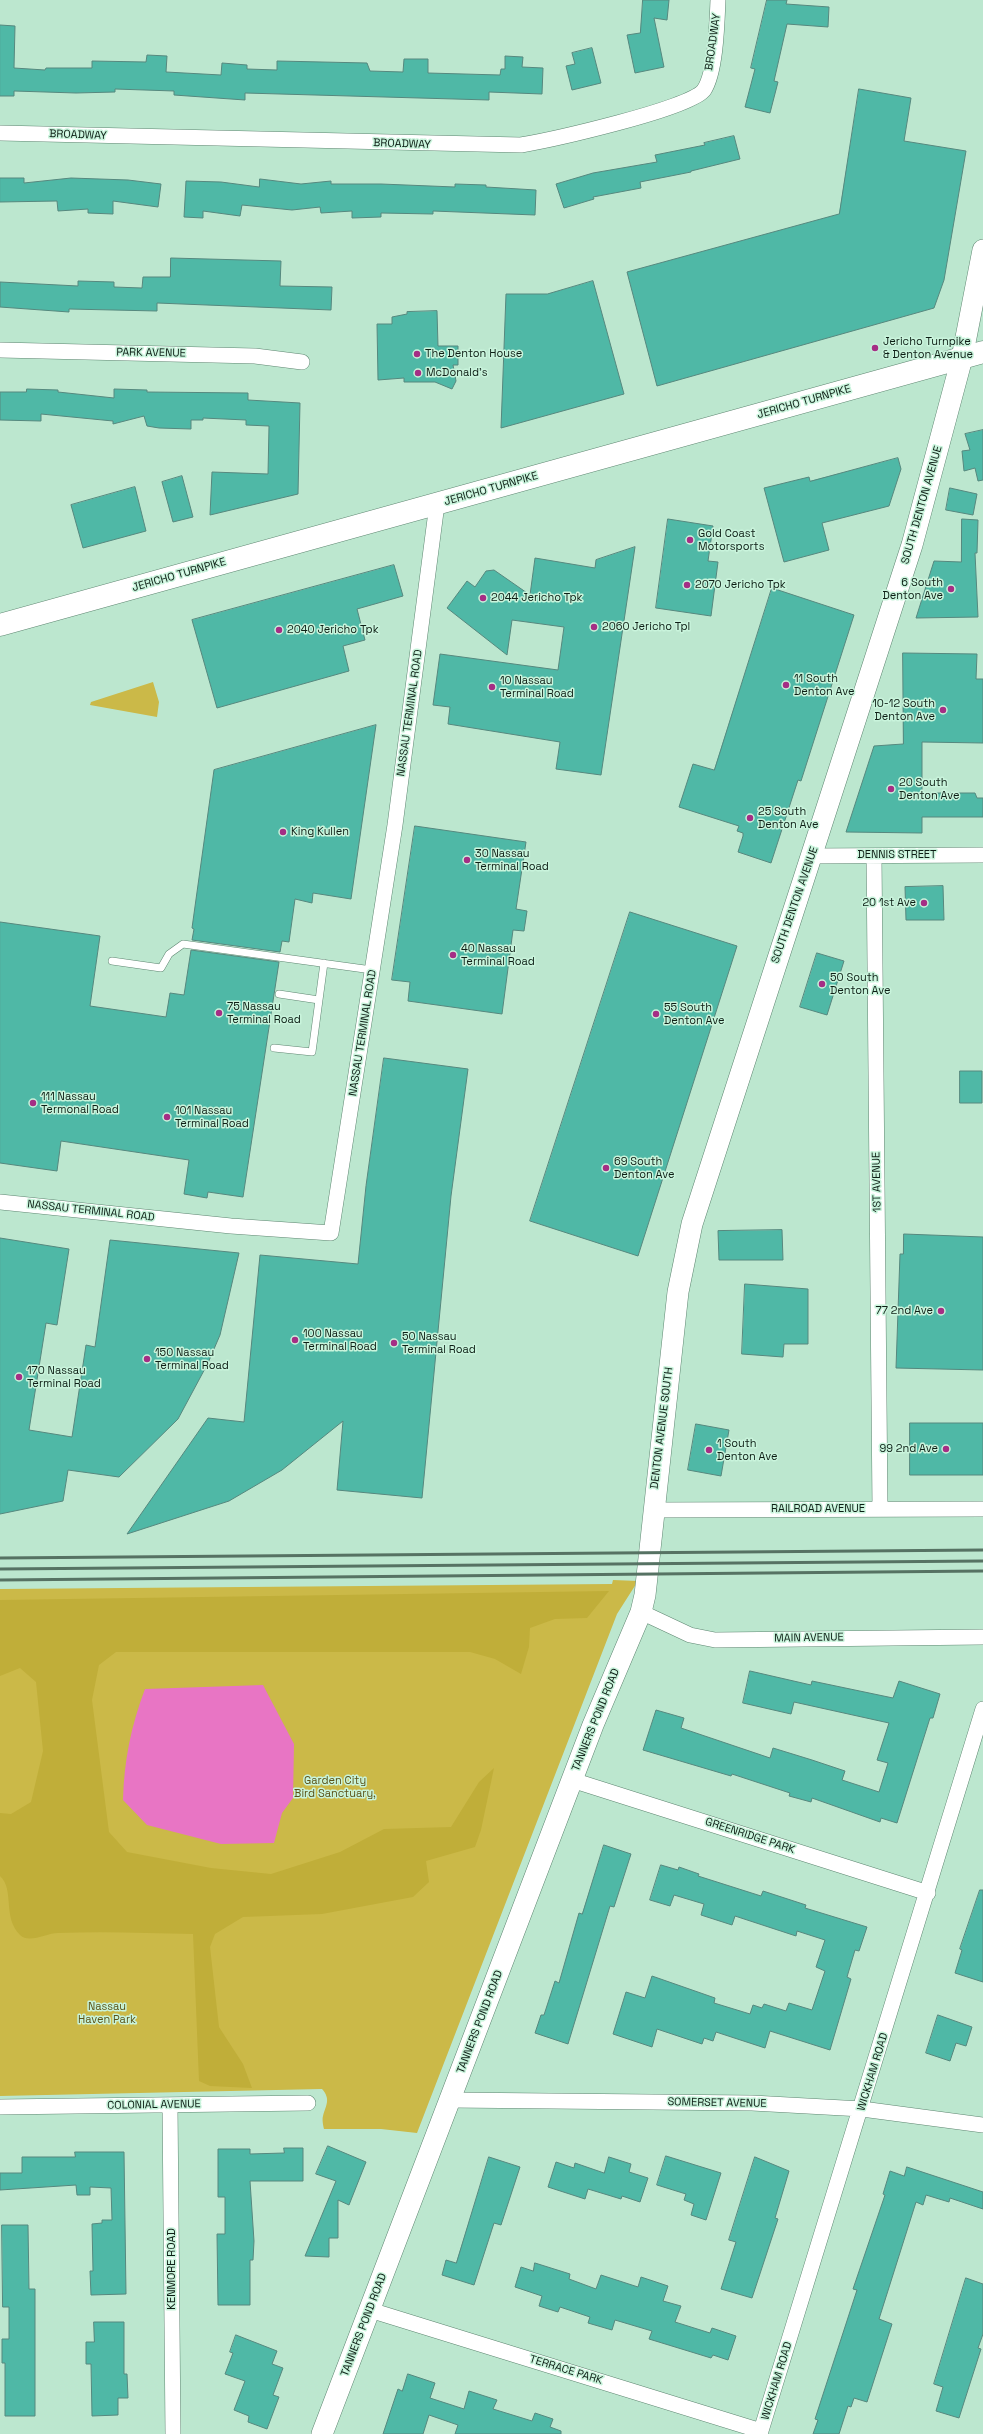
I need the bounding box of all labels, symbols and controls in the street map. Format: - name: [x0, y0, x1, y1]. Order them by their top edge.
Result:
- street label: BROADWAY: [702, 12, 724, 72]
- street label: BROADWAY: [49, 127, 107, 143]
- street label: BROADWAY: [373, 136, 431, 152]
- place label: Jericho Turnpike & Denton Avenue: [883, 335, 973, 361]
- marker: Jericho Turnpike & Denton Avenue: [870, 343, 880, 353]
- street label: PARK AVENUE: [116, 346, 186, 360]
- place label: The Denton House: [425, 347, 522, 361]
- marker: The Denton House: [412, 349, 422, 359]
- place label: McDonald's: [426, 366, 488, 380]
- marker: McDonald's: [413, 368, 423, 378]
- street label: JERICHO TURNPIKE: [756, 382, 852, 422]
- street label: SOUTH DENTON AVENUE: [899, 444, 945, 566]
- street label: JERICHO TURNPIKE: [443, 469, 539, 509]
- place label: Gold Coast Motorsports: [698, 527, 764, 553]
- marker: Gold Coast Motorsports: [685, 535, 695, 545]
- street label: JERICHO TURNPIKE: [131, 555, 227, 595]
- place label: 6 South Denton Ave: [882, 576, 943, 602]
- place label: 2070 Jericho Tpk: [695, 578, 786, 592]
- marker: 2070 Jericho Tpk: [682, 580, 692, 590]
- marker: 6 South Denton Ave: [946, 584, 956, 594]
- place label: 2044 Jericho Tpk: [491, 591, 582, 605]
- marker: 2044 Jericho Tpk: [478, 593, 488, 603]
- place label: 2060 Jericho Tpl: [602, 620, 690, 634]
- marker: 2060 Jericho Tpl: [589, 622, 599, 632]
- place label: 2040 Jericho Tpk: [287, 623, 379, 637]
- marker: 2040 Jericho Tpk: [274, 625, 284, 635]
- street label: NASSAU TERMINAL ROAD: [395, 649, 425, 777]
- place label: 11 South Denton Ave: [794, 672, 855, 698]
- place label: 10 Nassau Terminal Road: [500, 674, 574, 700]
- marker: 11 South Denton Ave: [781, 680, 791, 690]
- marker: 10 Nassau Terminal Road: [487, 682, 497, 692]
- place label: 10-12 South Denton Ave: [872, 697, 935, 723]
- marker: 10-12 South Denton Ave: [938, 705, 948, 715]
- place label: 20 South Denton Ave: [899, 776, 960, 802]
- marker: 20 South Denton Ave: [886, 784, 896, 794]
- place label: 25 South Denton Ave: [758, 805, 819, 831]
- marker: 25 South Denton Ave: [745, 813, 755, 823]
- place label: King Kullen: [291, 825, 349, 839]
- marker: King Kullen: [278, 827, 288, 837]
- street label: SOUTH DENTON AVENUE: [769, 845, 821, 965]
- place label: 30 Nassau Terminal Road: [475, 847, 549, 873]
- street label: DENNIS STREET: [857, 848, 937, 862]
- marker: 30 Nassau Terminal Road: [462, 855, 472, 865]
- place label: 20 1st Ave: [862, 896, 916, 910]
- marker: 20 1st Ave: [919, 898, 929, 908]
- place label: 40 Nassau Terminal Road: [461, 942, 535, 968]
- marker: 40 Nassau Terminal Road: [448, 950, 458, 960]
- street label: NASSAU TERMINAL ROAD: [346, 969, 380, 1097]
- place label: 50 South Denton Ave: [830, 971, 891, 997]
- marker: 50 South Denton Ave: [817, 979, 827, 989]
- place label: 75 Nassau Terminal Road: [227, 1000, 301, 1026]
- place label: 55 South Denton Ave: [664, 1001, 725, 1027]
- marker: 75 Nassau Terminal Road: [214, 1008, 224, 1018]
- marker: 55 South Denton Ave: [651, 1009, 661, 1019]
- place label: 111 Nassau Termonal Road: [41, 1090, 119, 1116]
- marker: 111 Nassau Termonal Road: [28, 1098, 38, 1108]
- place label: 101 Nassau Terminal Road: [175, 1104, 249, 1130]
- marker: 101 Nassau Terminal Road: [162, 1112, 172, 1122]
- street label: 1ST AVENUE: [870, 1152, 884, 1212]
- place label: 69 South Denton Ave: [614, 1155, 675, 1181]
- marker: 69 South Denton Ave: [601, 1163, 611, 1173]
- street label: NASSAU TERMINAL ROAD: [27, 1198, 155, 1224]
- place label: 77 2nd Ave: [876, 1304, 933, 1318]
- marker: 77 2nd Ave: [936, 1306, 946, 1316]
- place label: 100 Nassau Terminal Road: [303, 1327, 377, 1353]
- place label: 50 Nassau Terminal Road: [402, 1330, 476, 1356]
- marker: 100 Nassau Terminal Road: [290, 1335, 300, 1345]
- marker: 50 Nassau Terminal Road: [389, 1338, 399, 1348]
- place label: 150 Nassau Terminal Road: [155, 1346, 229, 1372]
- marker: 150 Nassau Terminal Road: [142, 1354, 152, 1364]
- place label: 170 Nassau Terminal Road: [27, 1364, 101, 1390]
- street label: DENTON AVENUE SOUTH: [648, 1366, 676, 1490]
- marker: 170 Nassau Terminal Road: [14, 1372, 24, 1382]
- place label: 1 South Denton Ave: [717, 1437, 778, 1463]
- place label: 99 2nd Ave: [879, 1442, 938, 1456]
- marker: 99 2nd Ave: [941, 1444, 951, 1454]
- marker: 1 South Denton Ave: [704, 1445, 714, 1455]
- street label: RAILROAD AVENUE: [771, 1502, 865, 1516]
- street label: MAIN AVENUE: [774, 1631, 844, 1645]
- street label: TANNERS POND ROAD: [569, 1667, 623, 1773]
- park label: Garden City Bird Sanctuary,: [294, 1774, 376, 1800]
- street label: GREENRIDGE PARK: [703, 1815, 797, 1857]
- street label: TANNERS POND ROAD: [454, 1968, 506, 2076]
- park label: Nassau Haven Park: [78, 2000, 136, 2026]
- street label: WICKHAM ROAD: [855, 2031, 891, 2113]
- street label: SOMERSET AVENUE: [667, 2096, 767, 2110]
- street label: COLONIAL AVENUE: [107, 2098, 201, 2112]
- street label: KENMORE ROAD: [165, 2228, 179, 2310]
- street label: TANNERS POND ROAD: [338, 2271, 390, 2379]
- street label: WICKHAM ROAD: [759, 2340, 795, 2422]
- street label: TERRACE PARK: [528, 2353, 604, 2387]

